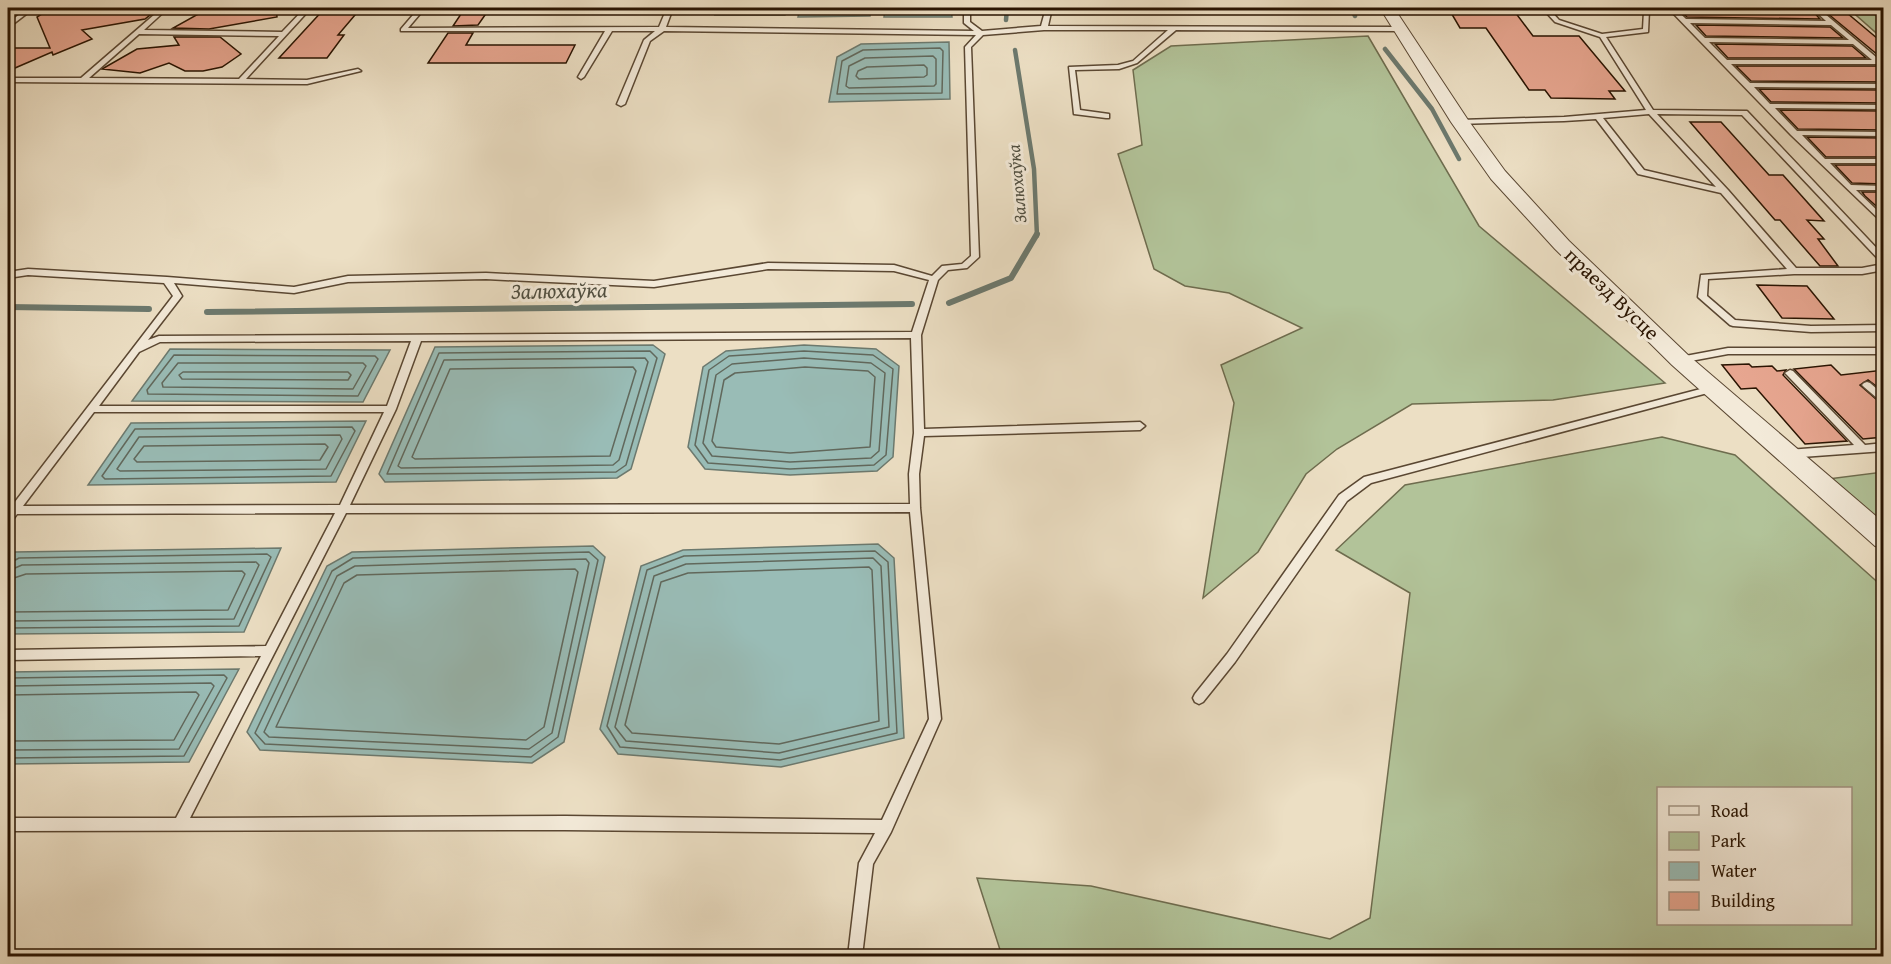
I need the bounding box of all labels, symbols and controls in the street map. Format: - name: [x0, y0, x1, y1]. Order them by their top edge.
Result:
- water label: Залюхаўка: [1000, 143, 1033, 225]
- street label: праезд Вусце: [1558, 240, 1667, 347]
- water label: Залюхаўка: [510, 273, 608, 307]
- legend: [1657, 787, 1852, 925]
- text: Road: [1711, 797, 1749, 824]
- text: Park: [1711, 827, 1747, 854]
- text: Water: [1711, 857, 1757, 884]
- text: Building: [1711, 887, 1775, 914]

